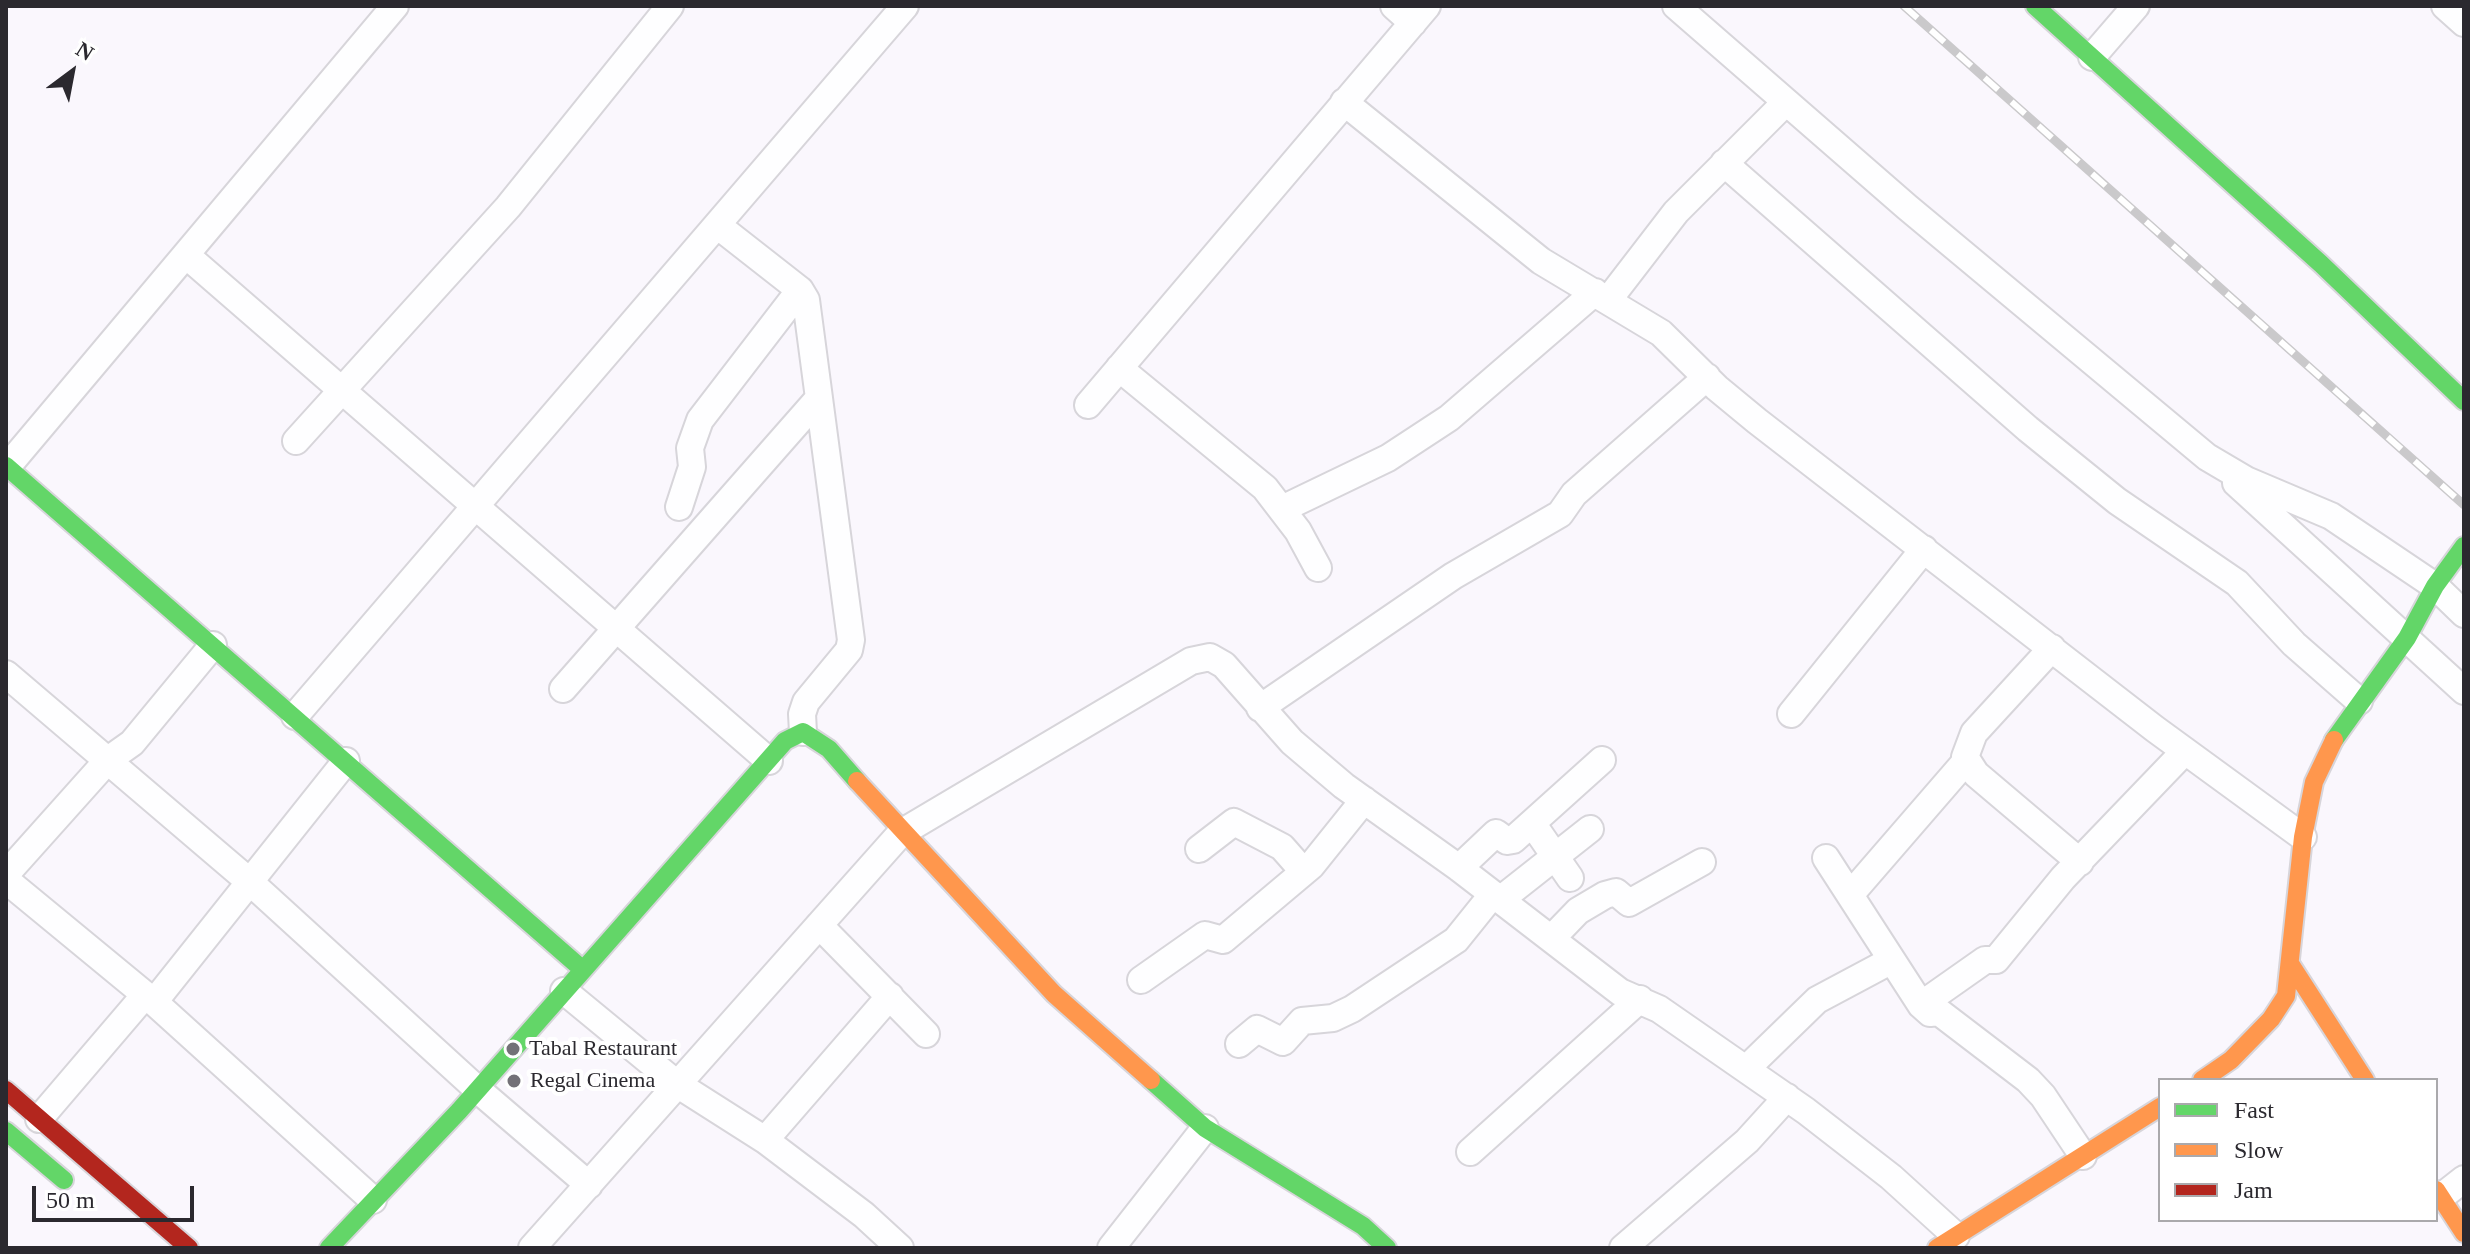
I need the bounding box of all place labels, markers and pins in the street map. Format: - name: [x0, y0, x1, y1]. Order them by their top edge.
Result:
- place label: Tabal Restaurant: [529, 1036, 677, 1062]
- marker: Tabal Restaurant: [504, 1040, 522, 1058]
- place label: Regal Cinema: [530, 1068, 655, 1094]
- marker: Regal Cinema: [505, 1072, 523, 1090]

